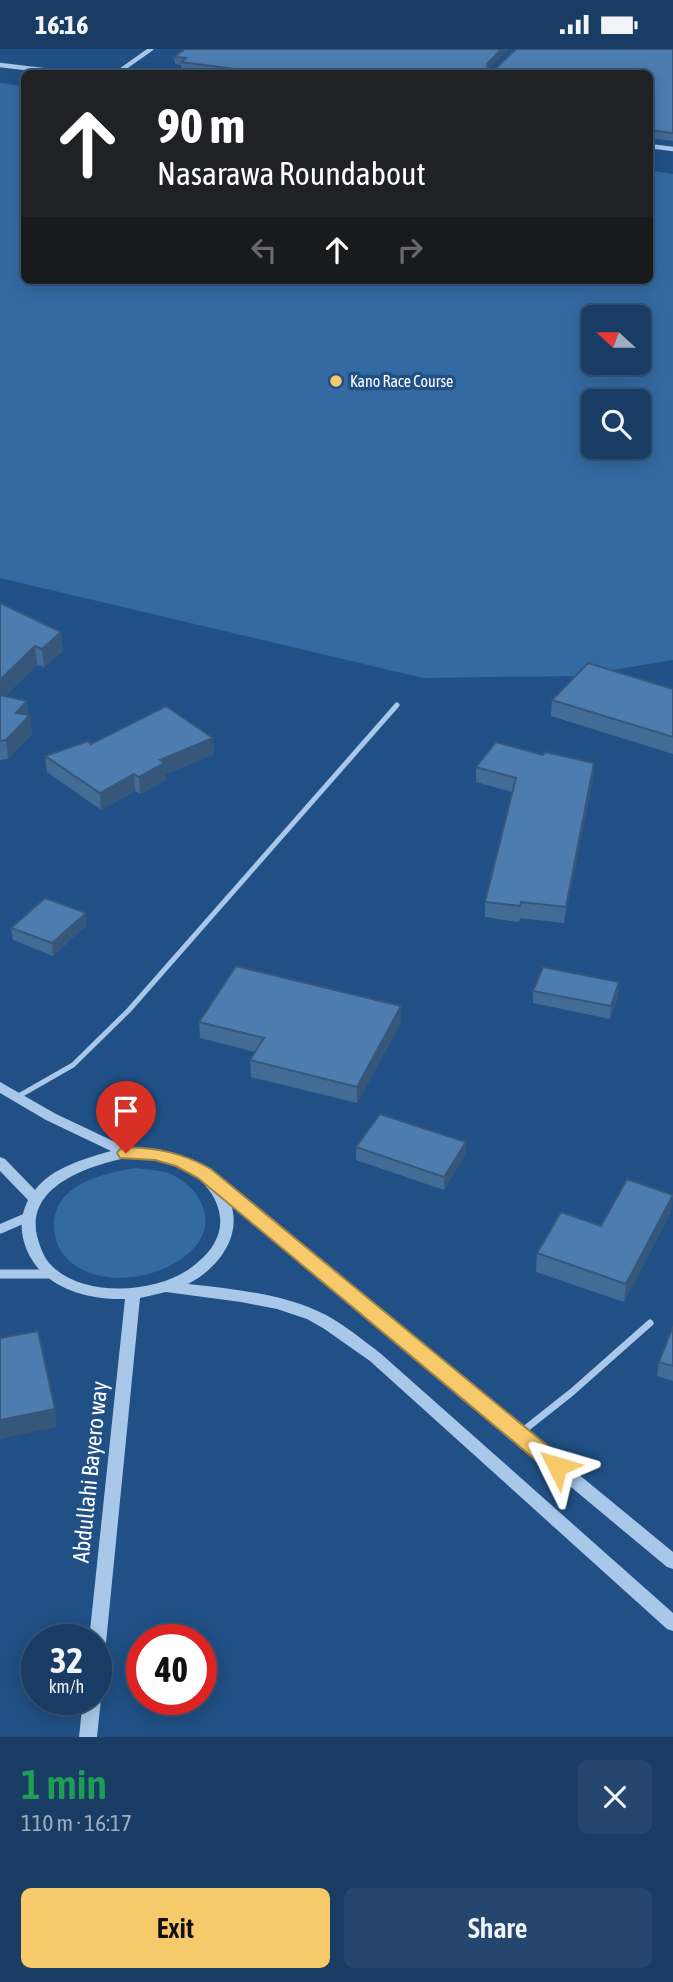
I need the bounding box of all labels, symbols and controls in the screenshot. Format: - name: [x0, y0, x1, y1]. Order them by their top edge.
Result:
- text: 16:16: [35, 10, 89, 40]
- text: 90 m: [157, 97, 245, 153]
- icon: ahead: [42, 98, 133, 189]
- text: Nasarawa Roundabout: [157, 155, 426, 192]
- icon: left: [245, 231, 283, 269]
- icon: ahead: [318, 231, 356, 269]
- icon: right: [391, 231, 429, 269]
- north arrow: [581, 305, 651, 375]
- map controls: [581, 305, 651, 459]
- place label: Kano Race Course: [350, 372, 453, 390]
- marker: Kano Race Course: [328, 373, 344, 389]
- button: search: [581, 389, 651, 459]
- pin: [96, 1081, 156, 1153]
- icon: arrive: [107, 1092, 145, 1130]
- street label: Abdullahi Bayero way: [68, 1380, 112, 1564]
- position arrow: [520, 1429, 594, 1503]
- speed limit sign: 40: [126, 1624, 217, 1715]
- text: 32: [50, 1640, 83, 1680]
- text: km/h: [49, 1676, 84, 1697]
- text: 1 min: [21, 1760, 107, 1808]
- button: close: [578, 1760, 652, 1834]
- text: 110 m · 16:17: [21, 1810, 132, 1836]
- button: Exit: [21, 1888, 330, 1968]
- button: Share: [344, 1888, 652, 1968]

